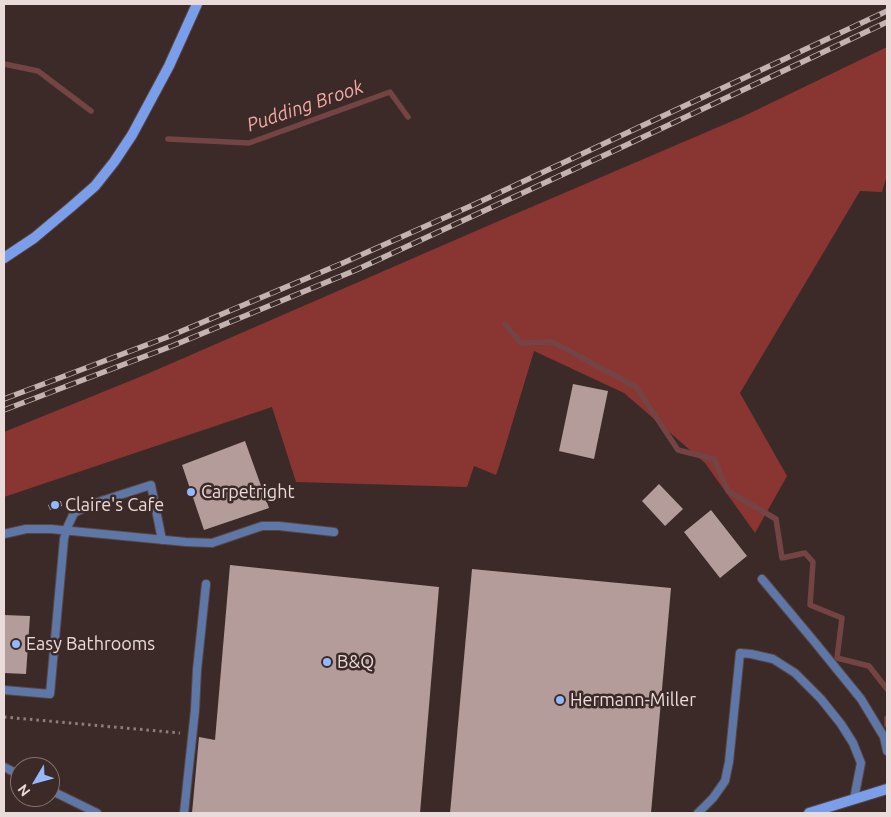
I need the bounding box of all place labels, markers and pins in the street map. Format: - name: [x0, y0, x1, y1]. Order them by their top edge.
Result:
- place label: Carpetright: [201, 481, 295, 503]
- marker: Carpetright: [185, 486, 197, 498]
- place label: Claire's Cafe: [65, 494, 164, 516]
- marker: Claire's Cafe: [49, 499, 61, 511]
- place label: Easy Bathrooms: [26, 633, 155, 655]
- marker: Easy Bathrooms: [10, 638, 22, 650]
- place label: B&Q: [337, 651, 374, 673]
- marker: B&Q: [321, 656, 333, 668]
- place label: Hermann-Miller: [570, 689, 696, 711]
- marker: Hermann-Miller: [554, 694, 566, 706]

